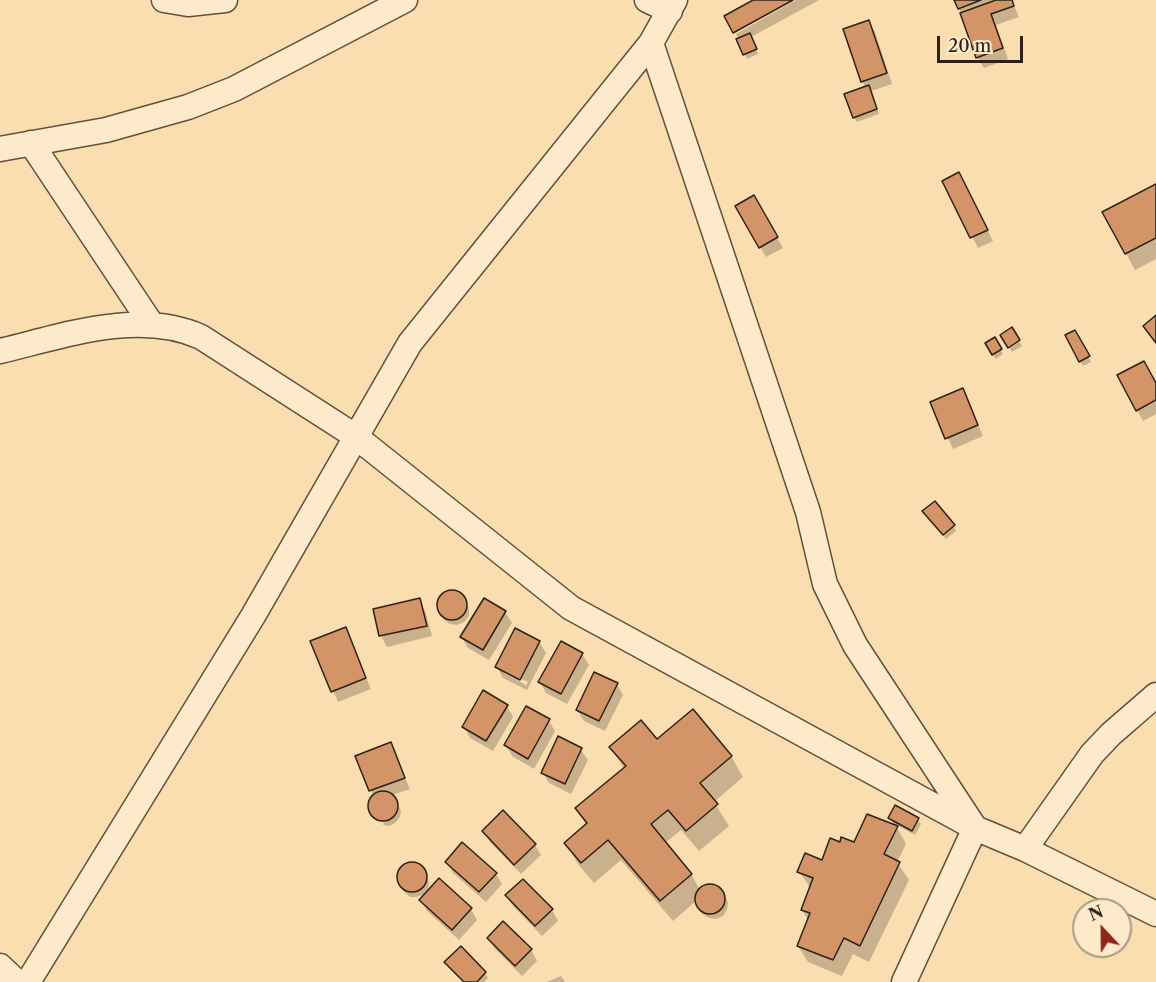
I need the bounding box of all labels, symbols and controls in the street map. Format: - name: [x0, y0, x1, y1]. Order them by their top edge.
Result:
- scale bar: [940, 24, 1026, 62]
- text: 20 m: [948, 35, 991, 57]
- north arrow: [1072, 898, 1132, 958]
- text: N: [1086, 901, 1106, 925]

